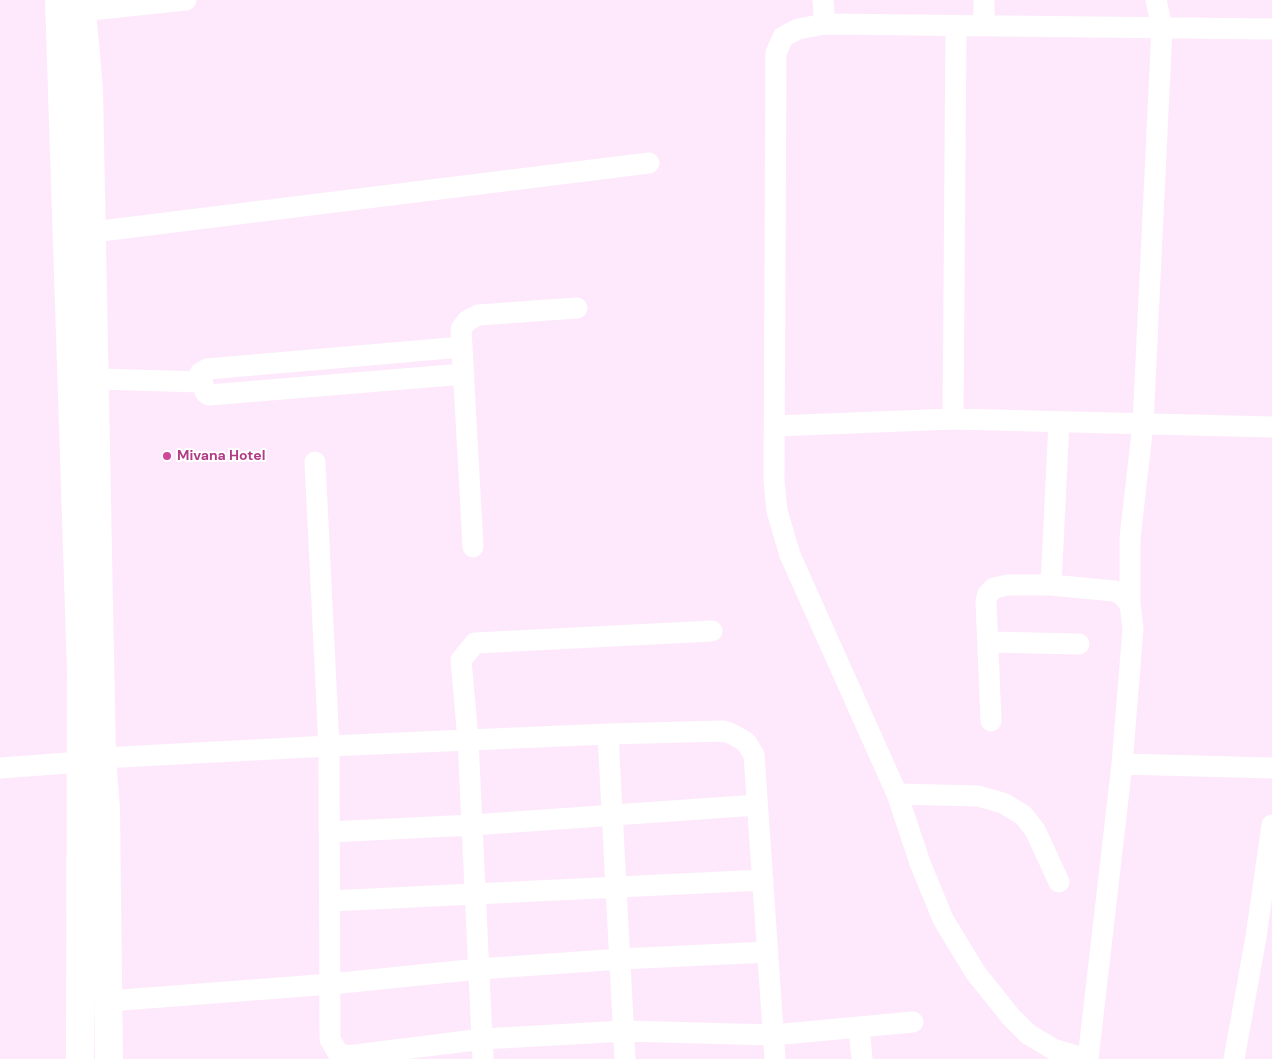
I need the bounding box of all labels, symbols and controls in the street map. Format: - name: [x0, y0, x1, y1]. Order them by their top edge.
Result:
- place label: Mivana Hotel: [177, 448, 265, 464]
- marker: Mivana Hotel: [161, 450, 173, 462]

